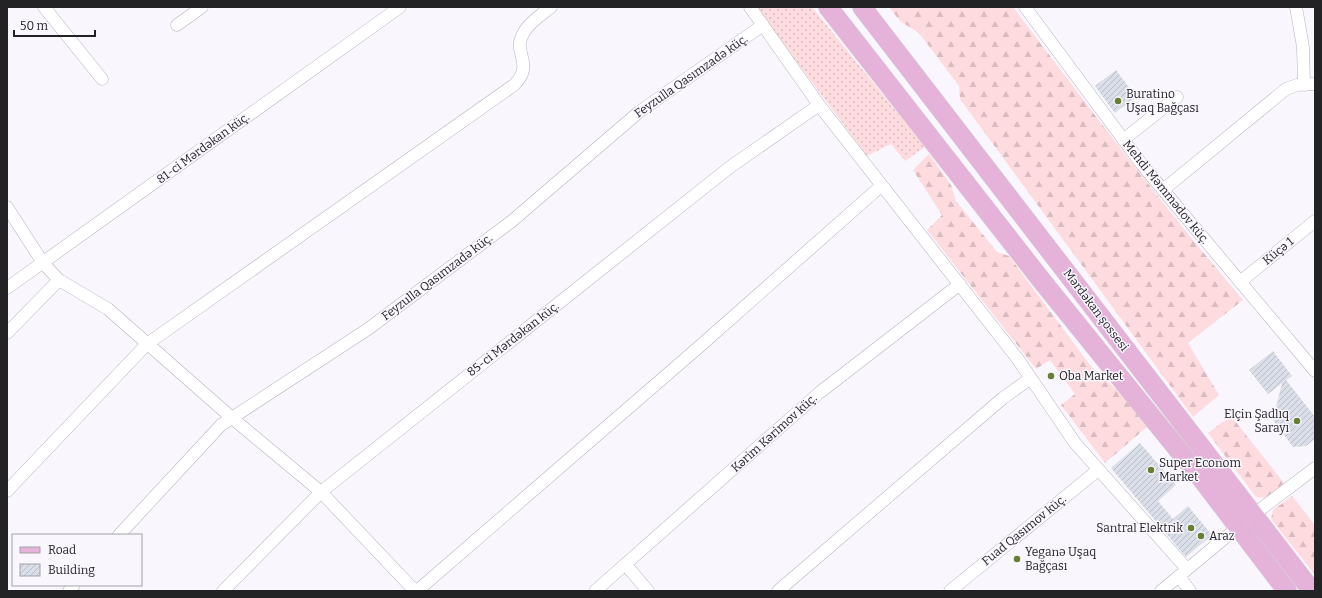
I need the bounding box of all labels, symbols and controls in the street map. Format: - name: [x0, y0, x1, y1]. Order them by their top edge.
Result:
- scale bar: [14, 12, 95, 38]
- text: 50 m: [20, 19, 49, 33]
- street label: Feyzulla Qasımzadə küç.: [632, 32, 750, 120]
- place label: Buratino Uşaq Bağçası: [1126, 87, 1199, 115]
- marker: Buratino Uşaq Bağçası: [1113, 96, 1123, 106]
- street label: 81-ci Mərdəkan küç.: [154, 110, 252, 186]
- street label: Mehdi Məmmədov küç.: [1120, 137, 1212, 247]
- street label: Feyzulla Qasımzadə küç.: [379, 231, 495, 323]
- street label: Küçə 1: [1260, 234, 1296, 268]
- street label: Mərdəkan şossesi: [1061, 266, 1132, 354]
- street label: 85-ci Mərdəkan küç.: [464, 299, 562, 379]
- place label: Oba Market: [1059, 369, 1124, 383]
- marker: Oba Market: [1046, 371, 1056, 381]
- street label: Kərim Kərimov küç.: [728, 391, 820, 475]
- place label: Elçin Şadlıq Sarayı: [1224, 407, 1289, 435]
- marker: Elçin Şadlıq Sarayı: [1292, 416, 1302, 426]
- place label: Super Econom Market: [1159, 456, 1241, 484]
- marker: Super Econom Market: [1146, 465, 1156, 475]
- street label: Fuad Qasımov küç.: [979, 492, 1069, 568]
- place label: Santral Elektrik: [1096, 521, 1183, 535]
- marker: Santral Elektrik: [1186, 523, 1196, 533]
- place label: Araz: [1209, 529, 1235, 543]
- marker: Araz: [1196, 531, 1206, 541]
- legend: [12, 534, 142, 586]
- text: Road: [48, 543, 76, 557]
- place label: Yeganə Uşaq Bağçası: [1025, 545, 1096, 573]
- marker: Yeganə Uşaq Bağçası: [1012, 554, 1022, 564]
- text: Building: [48, 563, 95, 577]

